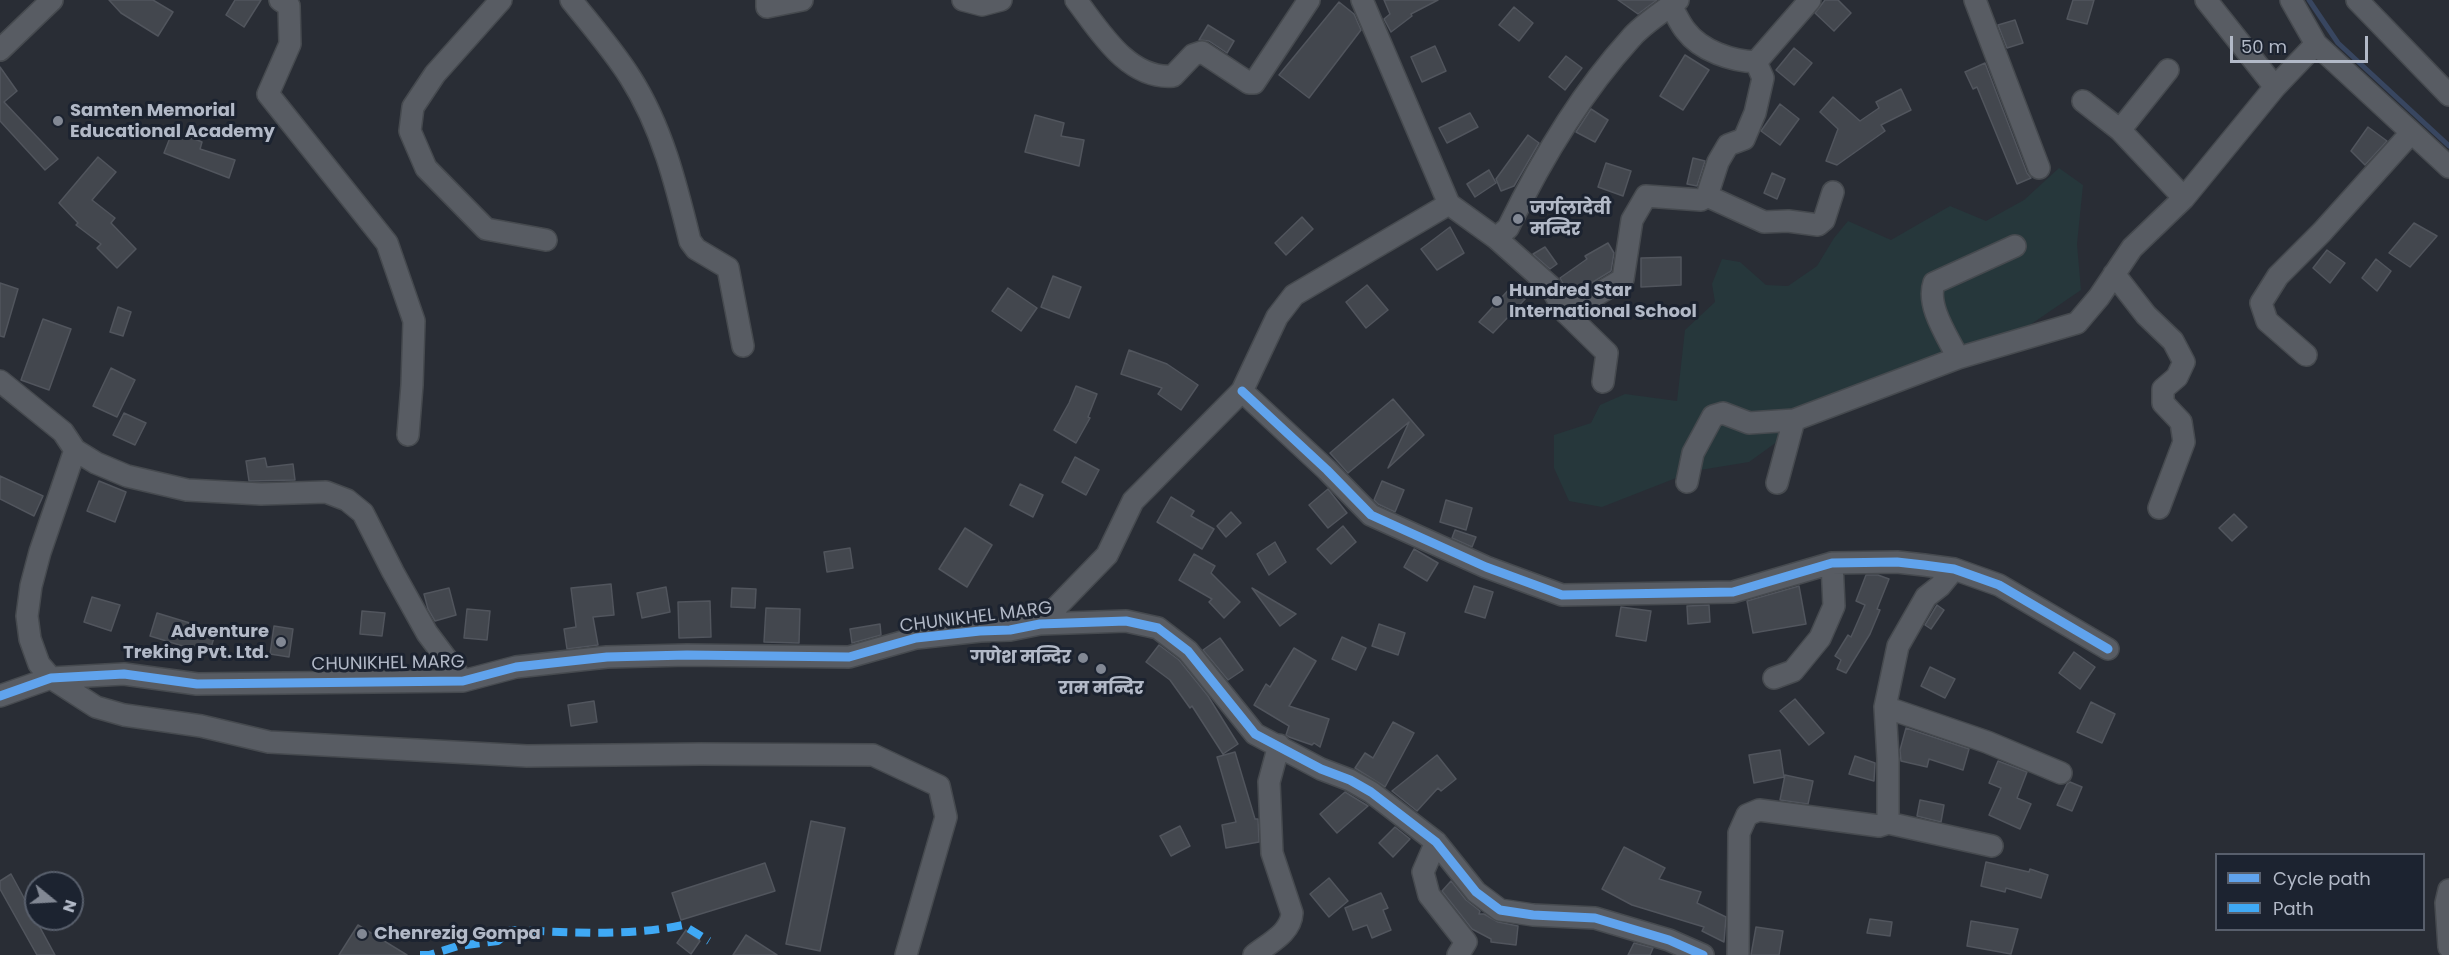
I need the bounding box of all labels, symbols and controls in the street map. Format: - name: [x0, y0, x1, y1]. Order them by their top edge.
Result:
- scale bar: [2233, 24, 2371, 62]
- text: 50 m: [2241, 34, 2287, 59]
- place label: Samten Memorial Educational Academy: [70, 100, 275, 142]
- marker: Samten Memorial Educational Academy: [51, 114, 65, 128]
- place label: जर्गलादेवी मन्दिर: [1530, 198, 1611, 240]
- marker: जर्गलादेवी मन्दिर: [1511, 212, 1525, 226]
- place label: Hundred Star International School: [1509, 280, 1697, 322]
- marker: Hundred Star International School: [1490, 294, 1504, 308]
- street label: CHUNIKHEL MARG: [899, 598, 1053, 638]
- place label: Adventure Treking Pvt. Ltd.: [123, 621, 269, 664]
- marker: Adventure Treking Pvt. Ltd.: [274, 635, 288, 649]
- place label: गणेश मन्दिर: [970, 647, 1071, 669]
- marker: गणेश मन्दिर: [1076, 651, 1090, 665]
- street label: CHUNIKHEL MARG: [311, 652, 465, 676]
- marker: राम मन्दिर: [1094, 662, 1108, 676]
- place label: राम मन्दिर: [1059, 678, 1143, 700]
- legend: [2215, 853, 2425, 931]
- text: Cycle path: [2273, 866, 2371, 891]
- north arrow: [24, 871, 84, 931]
- text: Path: [2273, 896, 2314, 921]
- text: N: [57, 897, 82, 915]
- place label: Chenrezig Gompa: [374, 923, 541, 945]
- marker: Chenrezig Gompa: [355, 927, 369, 941]

